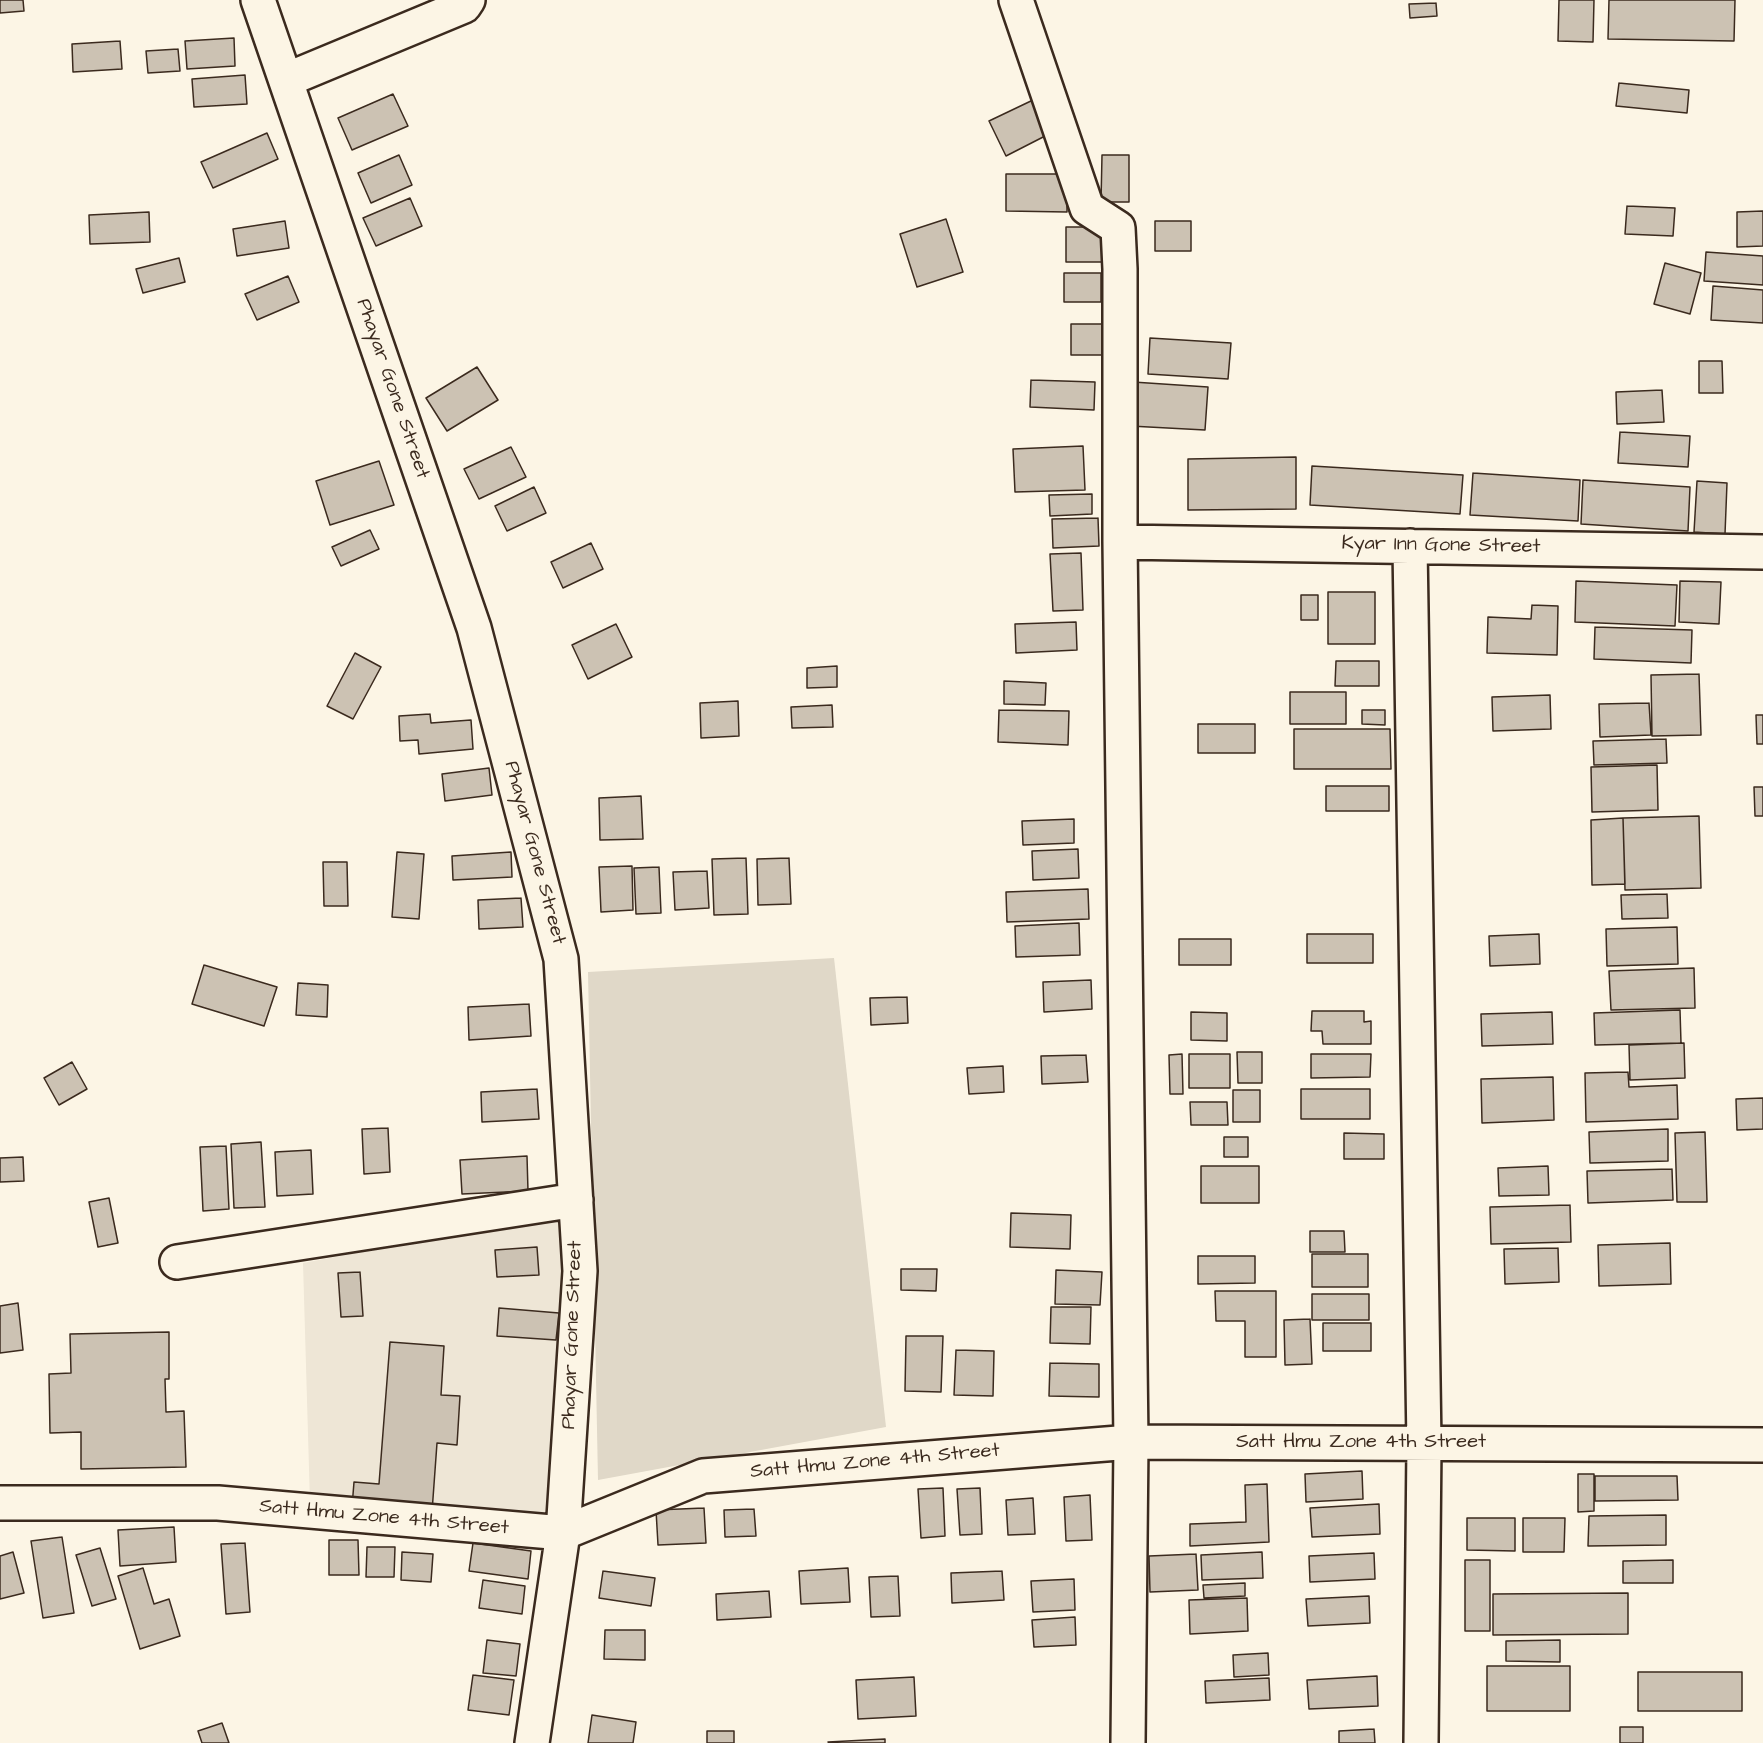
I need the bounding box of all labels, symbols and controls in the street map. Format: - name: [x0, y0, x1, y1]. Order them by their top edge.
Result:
- street label: Phayar Gone Street: [350, 296, 434, 482]
- street label: Kyar Inn Gone Street: [1341, 532, 1541, 560]
- street label: Phayar Gone Street: [498, 759, 570, 947]
- street label: Phayar Gone Street: [558, 1240, 588, 1430]
- street label: Satt Hmu Zone 4th Street: [1236, 1431, 1486, 1455]
- street label: Satt Hmu Zone 4th Street: [749, 1439, 1001, 1485]
- street label: Satt Hmu Zone 4th Street: [258, 1495, 510, 1541]

